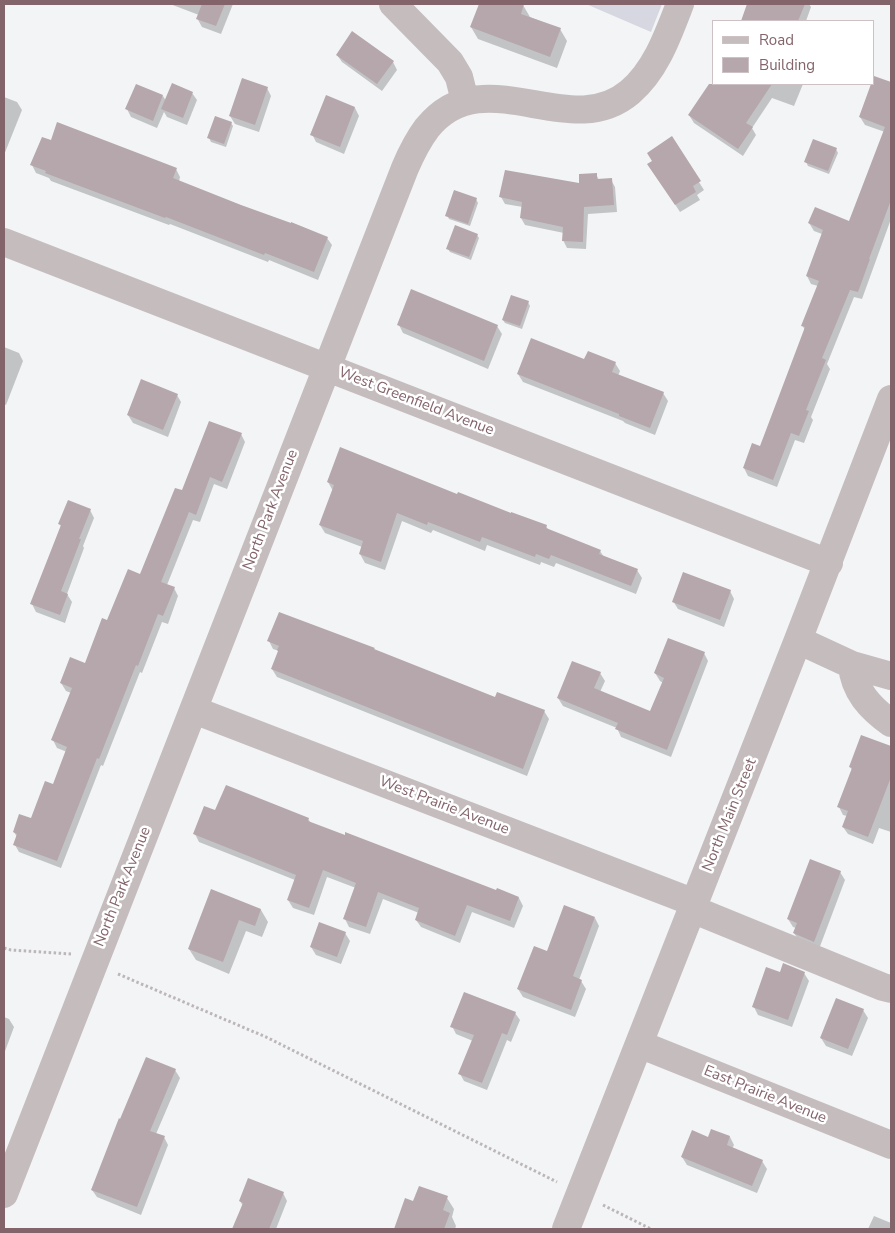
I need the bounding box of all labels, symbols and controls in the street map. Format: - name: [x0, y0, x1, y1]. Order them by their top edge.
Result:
- legend: [712, 20, 875, 85]
- text: Road: [759, 30, 794, 50]
- text: Building: [759, 55, 815, 75]
- street label: West Greenfield Avenue: [336, 364, 496, 440]
- street label: North Park Avenue: [240, 447, 302, 573]
- street label: North Main Street: [699, 756, 761, 874]
- street label: West Prairie Avenue: [377, 773, 511, 839]
- street label: North Park Avenue: [91, 824, 155, 950]
- street label: East Prairie Avenue: [701, 1062, 829, 1128]

